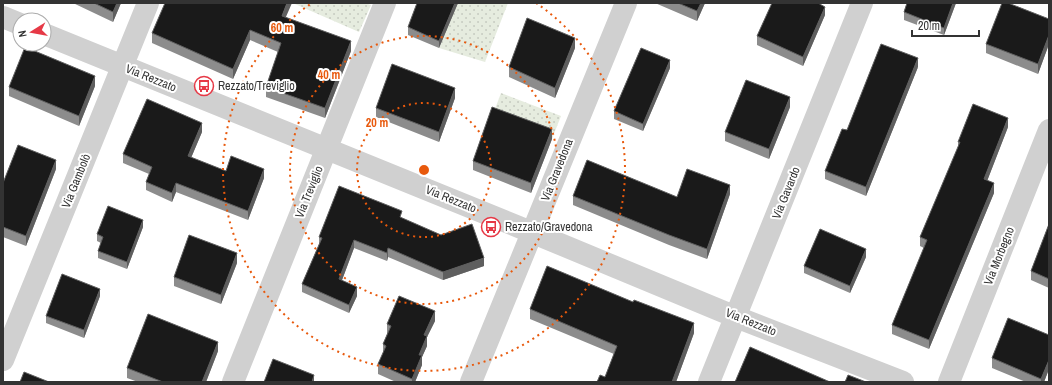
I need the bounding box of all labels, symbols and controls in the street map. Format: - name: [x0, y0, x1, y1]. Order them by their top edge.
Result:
- north arrow: [12, 12, 52, 52]
- scale bar: [912, 12, 979, 38]
- text: 20 m: [918, 18, 940, 34]
- text: 60 m: [271, 20, 293, 36]
- text: N: [15, 29, 30, 38]
- street label: Via Rezzato: [123, 61, 179, 95]
- text: 40 m: [318, 67, 340, 83]
- bus stop icon: Rezzato/Treviglio: [193, 75, 215, 97]
- place label: Rezzato/Treviglio: [218, 78, 295, 94]
- text: 20 m: [366, 115, 388, 131]
- street label: Via Gravedona: [537, 136, 577, 204]
- street label: Via Gambolò: [58, 151, 94, 211]
- street label: Via Treviglio: [291, 163, 327, 221]
- centre of rings: [417, 163, 431, 177]
- street label: Via Gavardo: [768, 164, 804, 222]
- street label: Via Rezzato: [423, 182, 479, 216]
- bus stop icon: Rezzato/Gravedona: [480, 216, 502, 238]
- place label: Rezzato/Gravedona: [505, 219, 593, 235]
- street label: Via Morbegno: [980, 224, 1018, 288]
- street label: Via Rezzato: [723, 305, 779, 339]

